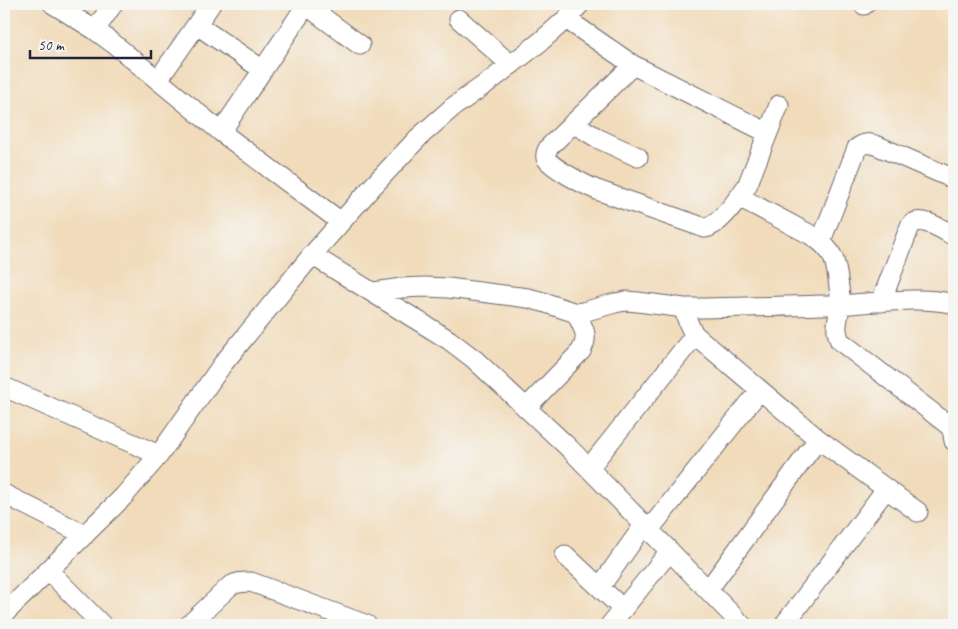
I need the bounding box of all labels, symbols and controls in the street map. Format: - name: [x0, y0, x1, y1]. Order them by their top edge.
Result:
- scale bar: [30, 28, 151, 60]
- text: 50 m: [38, 36, 65, 55]

